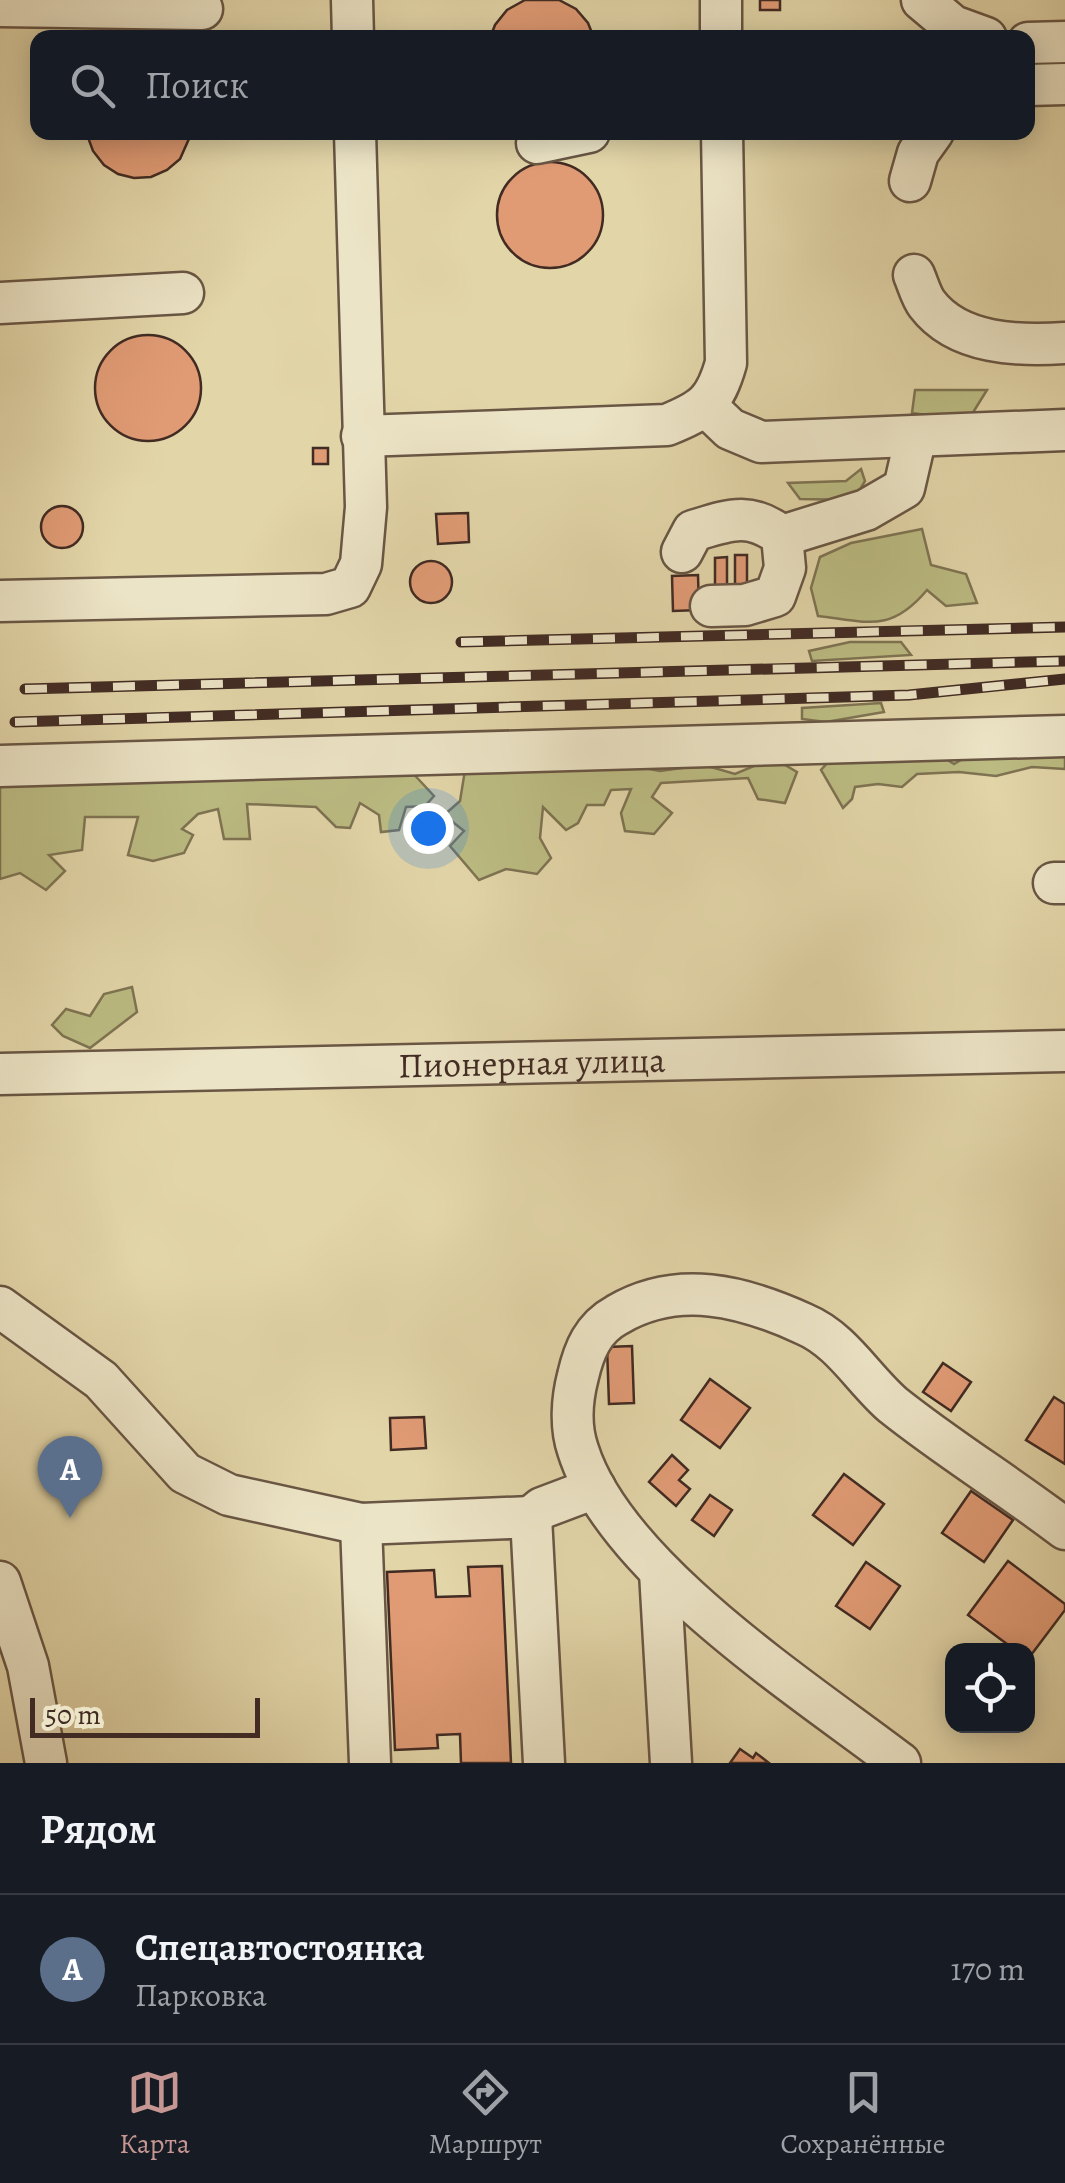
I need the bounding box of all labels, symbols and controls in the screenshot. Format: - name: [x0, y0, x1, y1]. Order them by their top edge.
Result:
- search box: [30, 30, 1035, 140]
- icon: search: [65, 58, 120, 113]
- text: Поиск: [145, 59, 249, 111]
- your location: [403, 803, 454, 854]
- street label: Пионерная улица: [398, 1036, 666, 1089]
- pin: A: [38, 1436, 102, 1518]
- map controls: [945, 1643, 1035, 1733]
- button: locate: [945, 1643, 1035, 1733]
- scale bar: [30, 1693, 260, 1738]
- text: 50 m: [45, 1696, 101, 1734]
- text: Рядом: [40, 1800, 157, 1857]
- text: Спецавтостоянка: [135, 1921, 424, 1973]
- text: A: [62, 1947, 83, 1991]
- text: 170 m: [951, 1947, 1025, 1991]
- text: Парковка: [135, 1973, 267, 2017]
- tab: Карта: [119, 2065, 190, 2163]
- tab: Маршрут: [429, 2065, 542, 2163]
- tab: Сохранённые: [781, 2065, 946, 2163]

